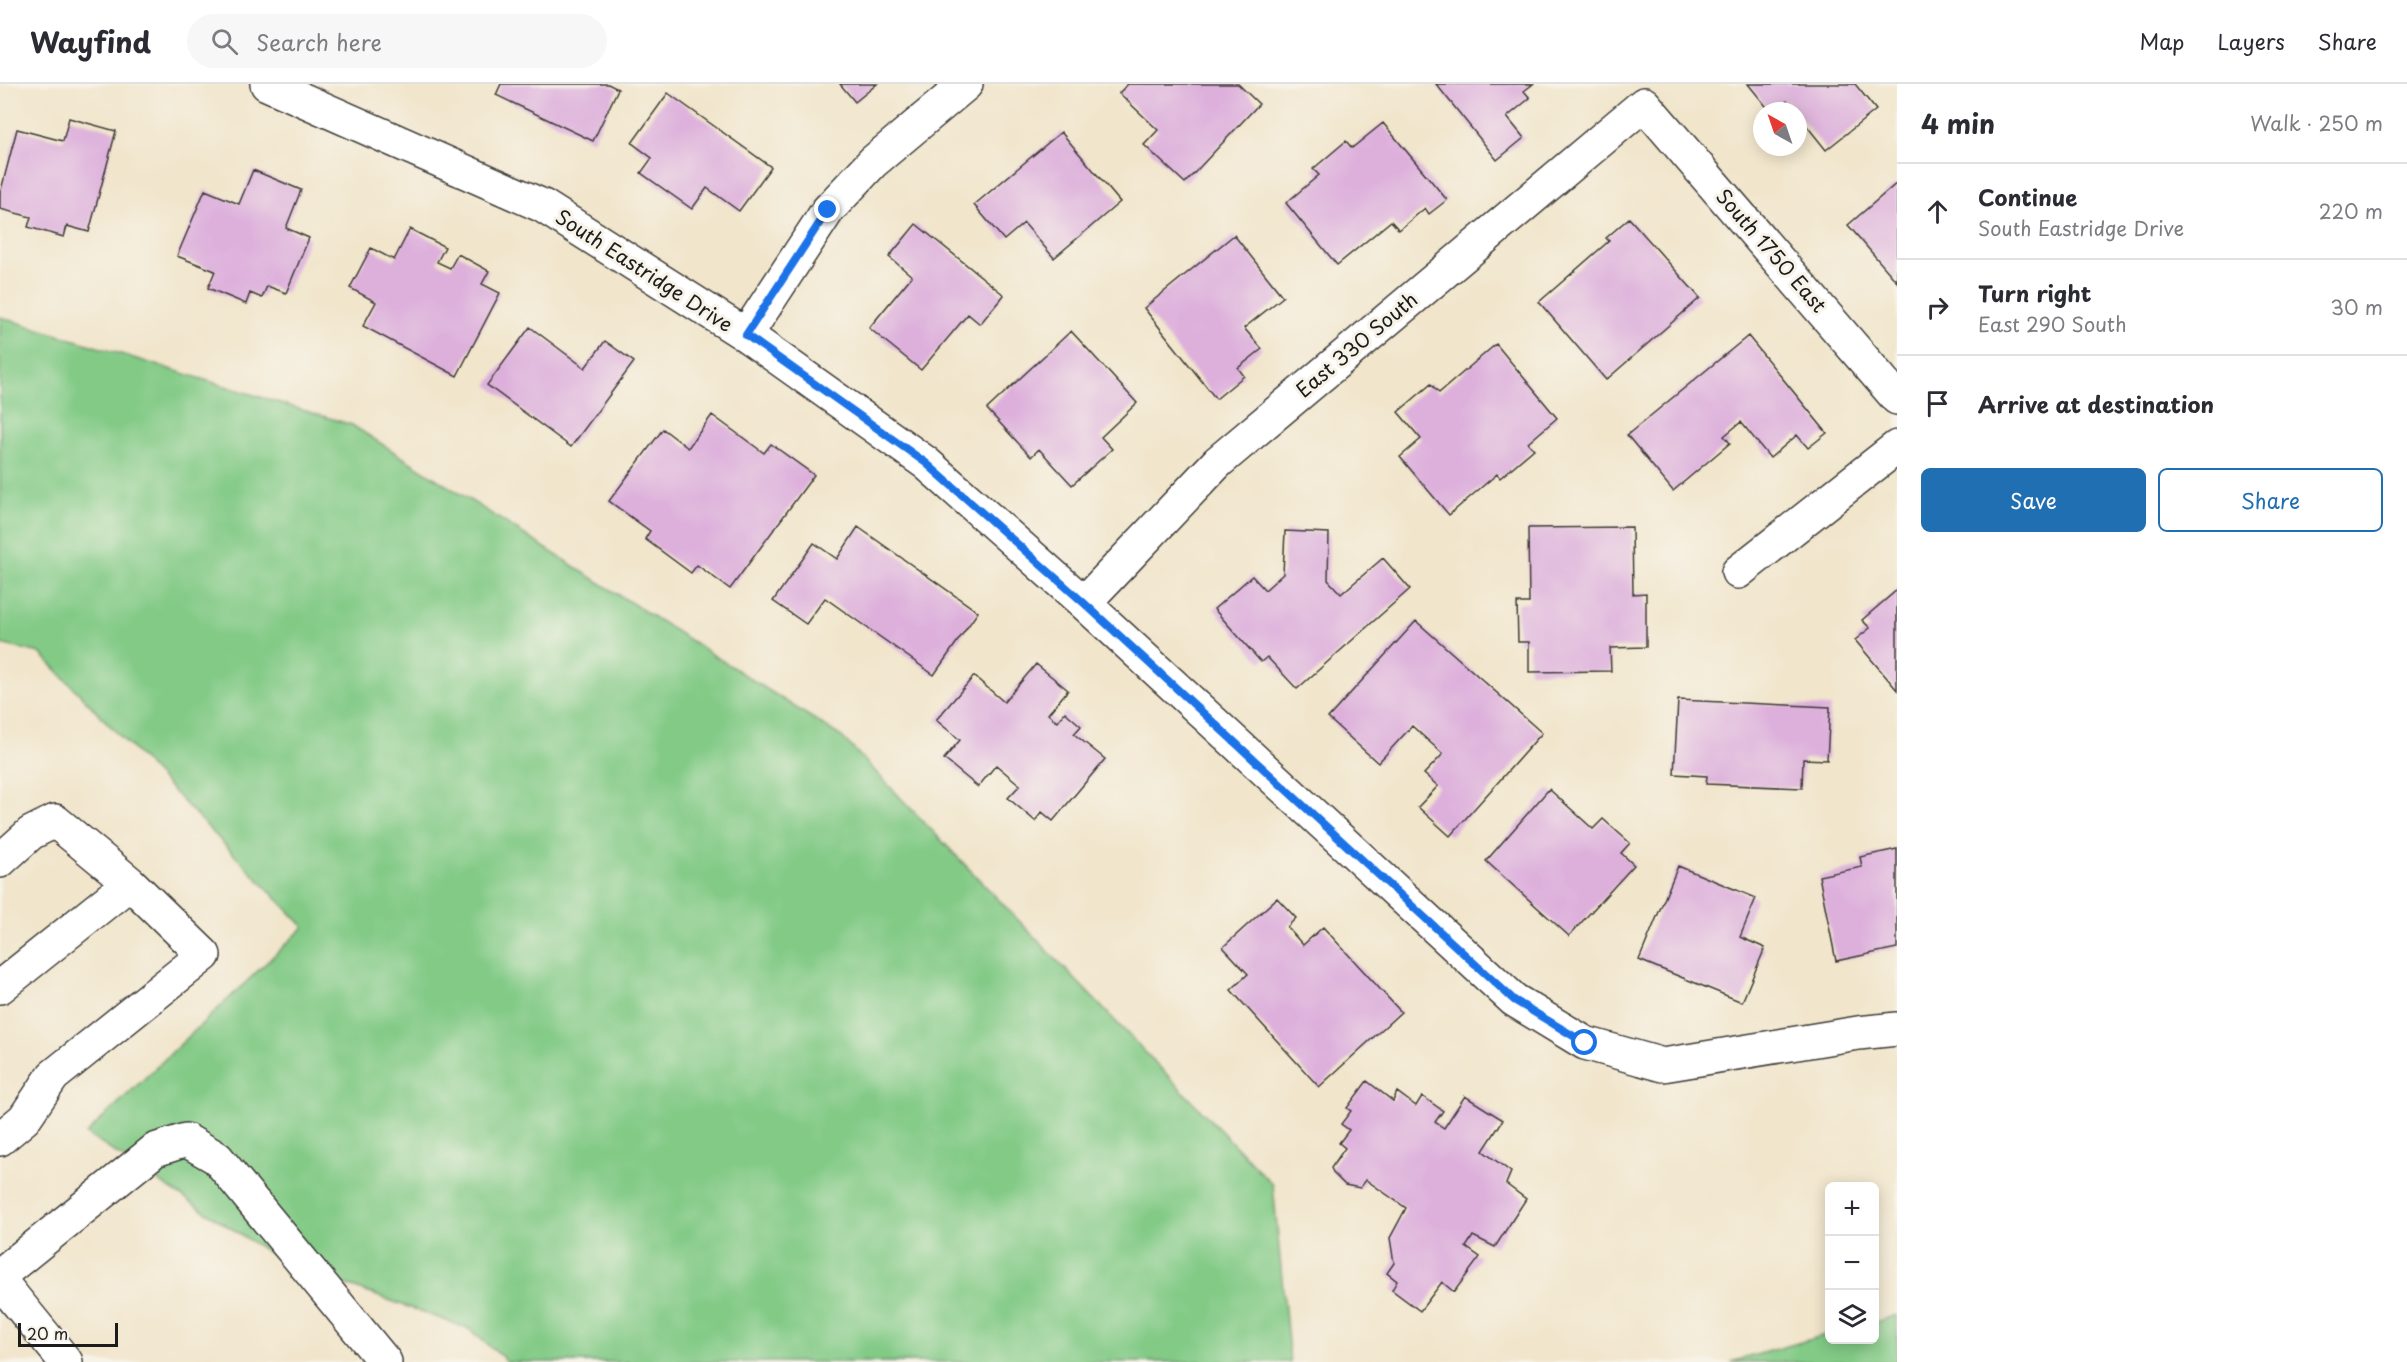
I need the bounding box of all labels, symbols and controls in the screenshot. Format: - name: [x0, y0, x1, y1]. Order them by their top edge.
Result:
- search box: [187, 14, 607, 68]
- text: Wayfind: [30, 20, 151, 63]
- icon: search: [208, 25, 241, 58]
- text: Search here: [256, 25, 382, 58]
- text: Map: [2140, 25, 2184, 57]
- text: Layers: [2217, 25, 2285, 57]
- text: Share: [2318, 25, 2377, 57]
- north arrow: [1753, 102, 1807, 156]
- text: 4 min: [1921, 104, 1995, 143]
- text: Walk · 250 m: [2250, 108, 2383, 138]
- text: Continue: [1978, 180, 2077, 213]
- street label: South 1750 East: [1709, 182, 1834, 319]
- icon: ahead: [1921, 195, 1954, 228]
- route end: [814, 196, 840, 222]
- text: 220 m: [2319, 196, 2383, 226]
- street label: South Eastridge Drive: [550, 201, 739, 339]
- text: South Eastridge Drive: [1978, 213, 2184, 243]
- text: Turn right: [1978, 276, 2091, 309]
- street label: East 330 South: [1289, 284, 1424, 404]
- icon: right: [1921, 291, 1954, 324]
- text: 30 m: [2330, 292, 2383, 322]
- text: East 290 South: [1978, 309, 2127, 339]
- icon: arrive: [1921, 387, 1954, 420]
- text: Arrive at destination: [1978, 387, 2214, 420]
- button: Save: [1921, 468, 2146, 532]
- button: Share: [2158, 468, 2383, 532]
- route start: [1571, 1029, 1597, 1055]
- map controls: [1825, 1182, 1879, 1344]
- button: +: [1825, 1182, 1879, 1236]
- button: −: [1825, 1236, 1879, 1290]
- button: layers: [1825, 1290, 1879, 1344]
- scale bar: [18, 1320, 118, 1348]
- text: 20 m: [27, 1321, 68, 1345]

